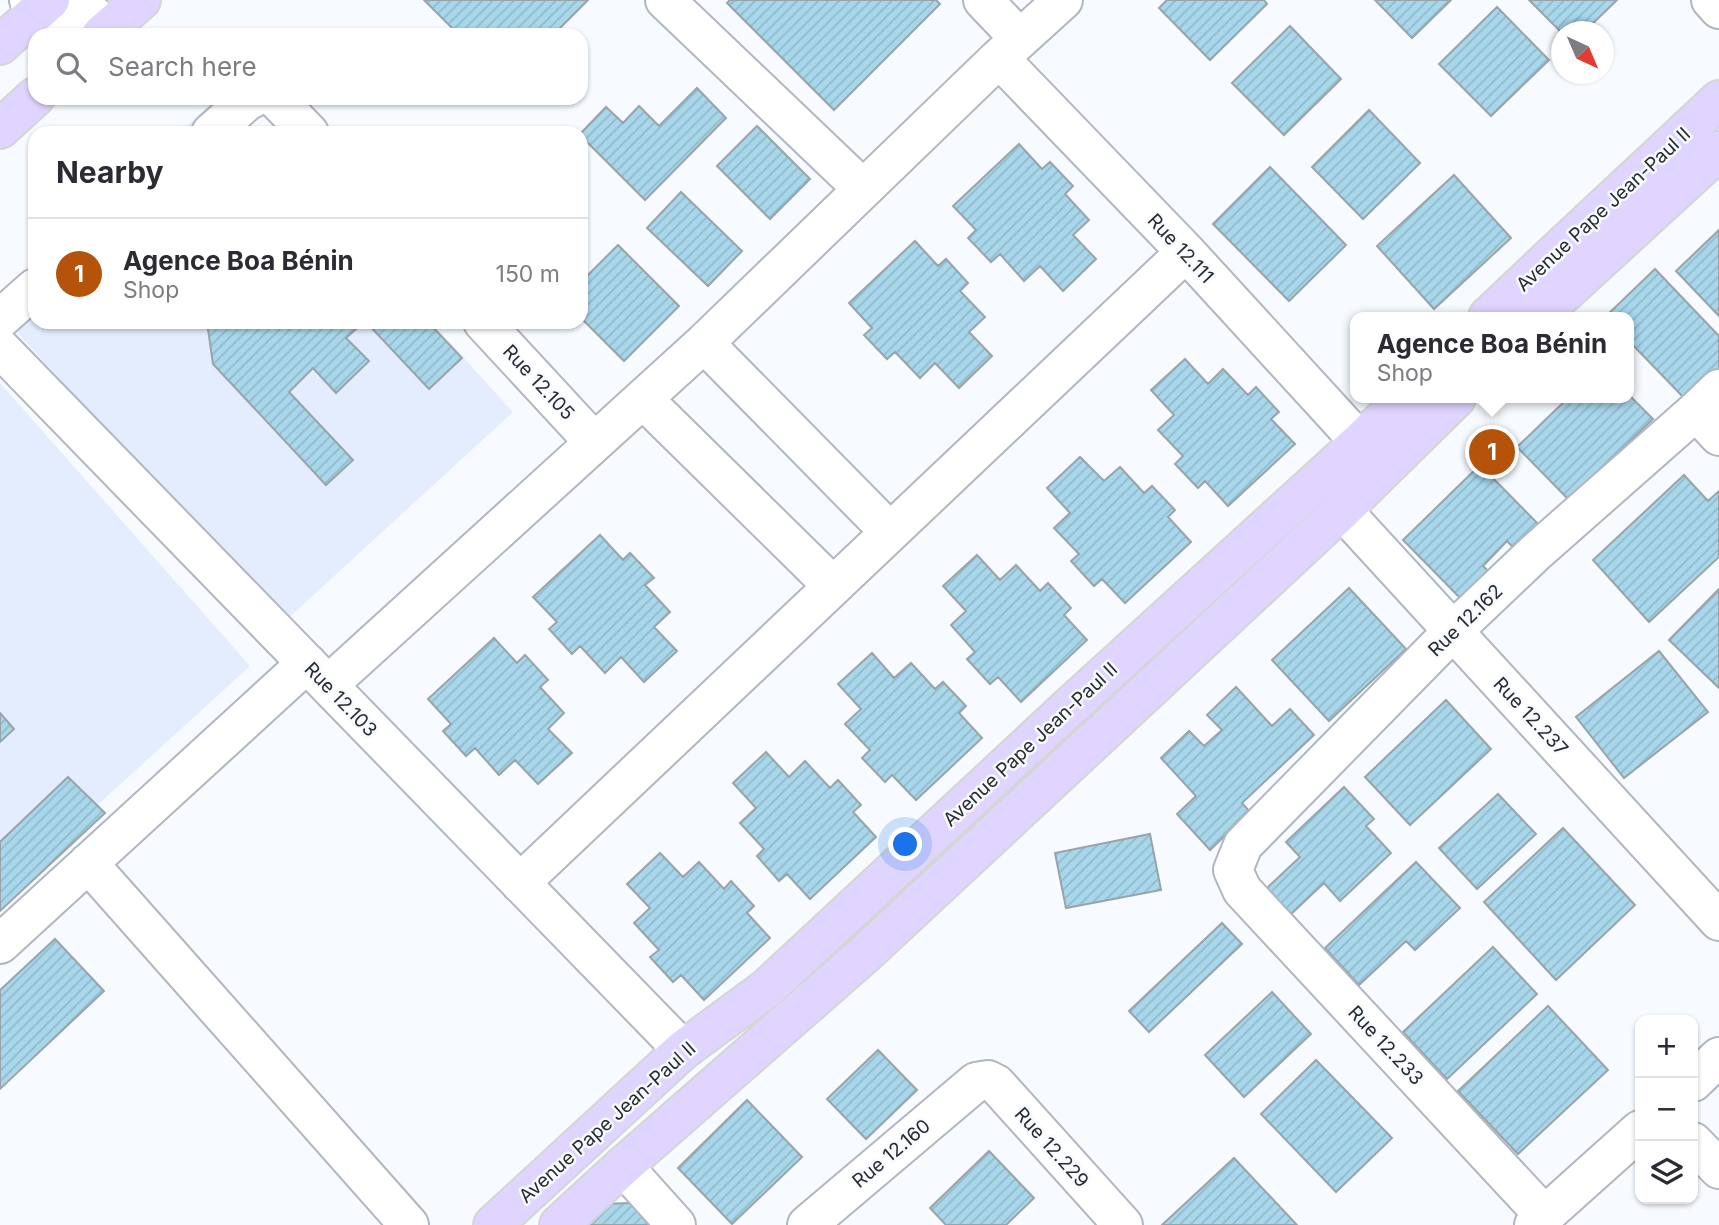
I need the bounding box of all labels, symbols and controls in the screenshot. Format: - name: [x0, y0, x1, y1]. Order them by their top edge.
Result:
- north arrow: [1551, 21, 1614, 84]
- search box: [28, 28, 588, 105]
- icon: search: [52, 48, 90, 86]
- text: Search here: [108, 51, 257, 82]
- street label: Avenue Pape Jean-Paul II: [1511, 123, 1695, 296]
- text: Nearby: [56, 154, 164, 190]
- street label: Rue 12.111: [1143, 209, 1218, 288]
- text: Agence Boa Bénin: [123, 245, 354, 276]
- text: 1: [74, 260, 84, 288]
- text: 150 m: [496, 260, 560, 288]
- text: Shop: [123, 276, 179, 304]
- popup: [1350, 312, 1634, 403]
- text: Agence Boa Bénin: [1377, 328, 1607, 359]
- street label: Rue 12.105: [498, 340, 579, 425]
- text: Shop: [1377, 359, 1433, 387]
- pin: 1: [1469, 426, 1515, 478]
- street label: Rue 12.162: [1423, 579, 1507, 661]
- street label: Rue 12.103: [300, 657, 382, 741]
- street label: Avenue Pape Jean-Paul II: [938, 658, 1122, 831]
- street label: Rue 12.237: [1489, 672, 1573, 760]
- your location: [888, 827, 922, 861]
- street label: Rue 12.233: [1343, 1001, 1428, 1090]
- map controls: [1635, 1015, 1698, 1204]
- button: +: [1635, 1015, 1698, 1078]
- street label: Avenue Pape Jean-Paul II: [514, 1037, 700, 1208]
- button: −: [1635, 1078, 1698, 1141]
- street label: Rue 12.229: [1010, 1103, 1094, 1192]
- street label: Rue 12.160: [848, 1114, 935, 1193]
- button: layers: [1635, 1141, 1698, 1204]

